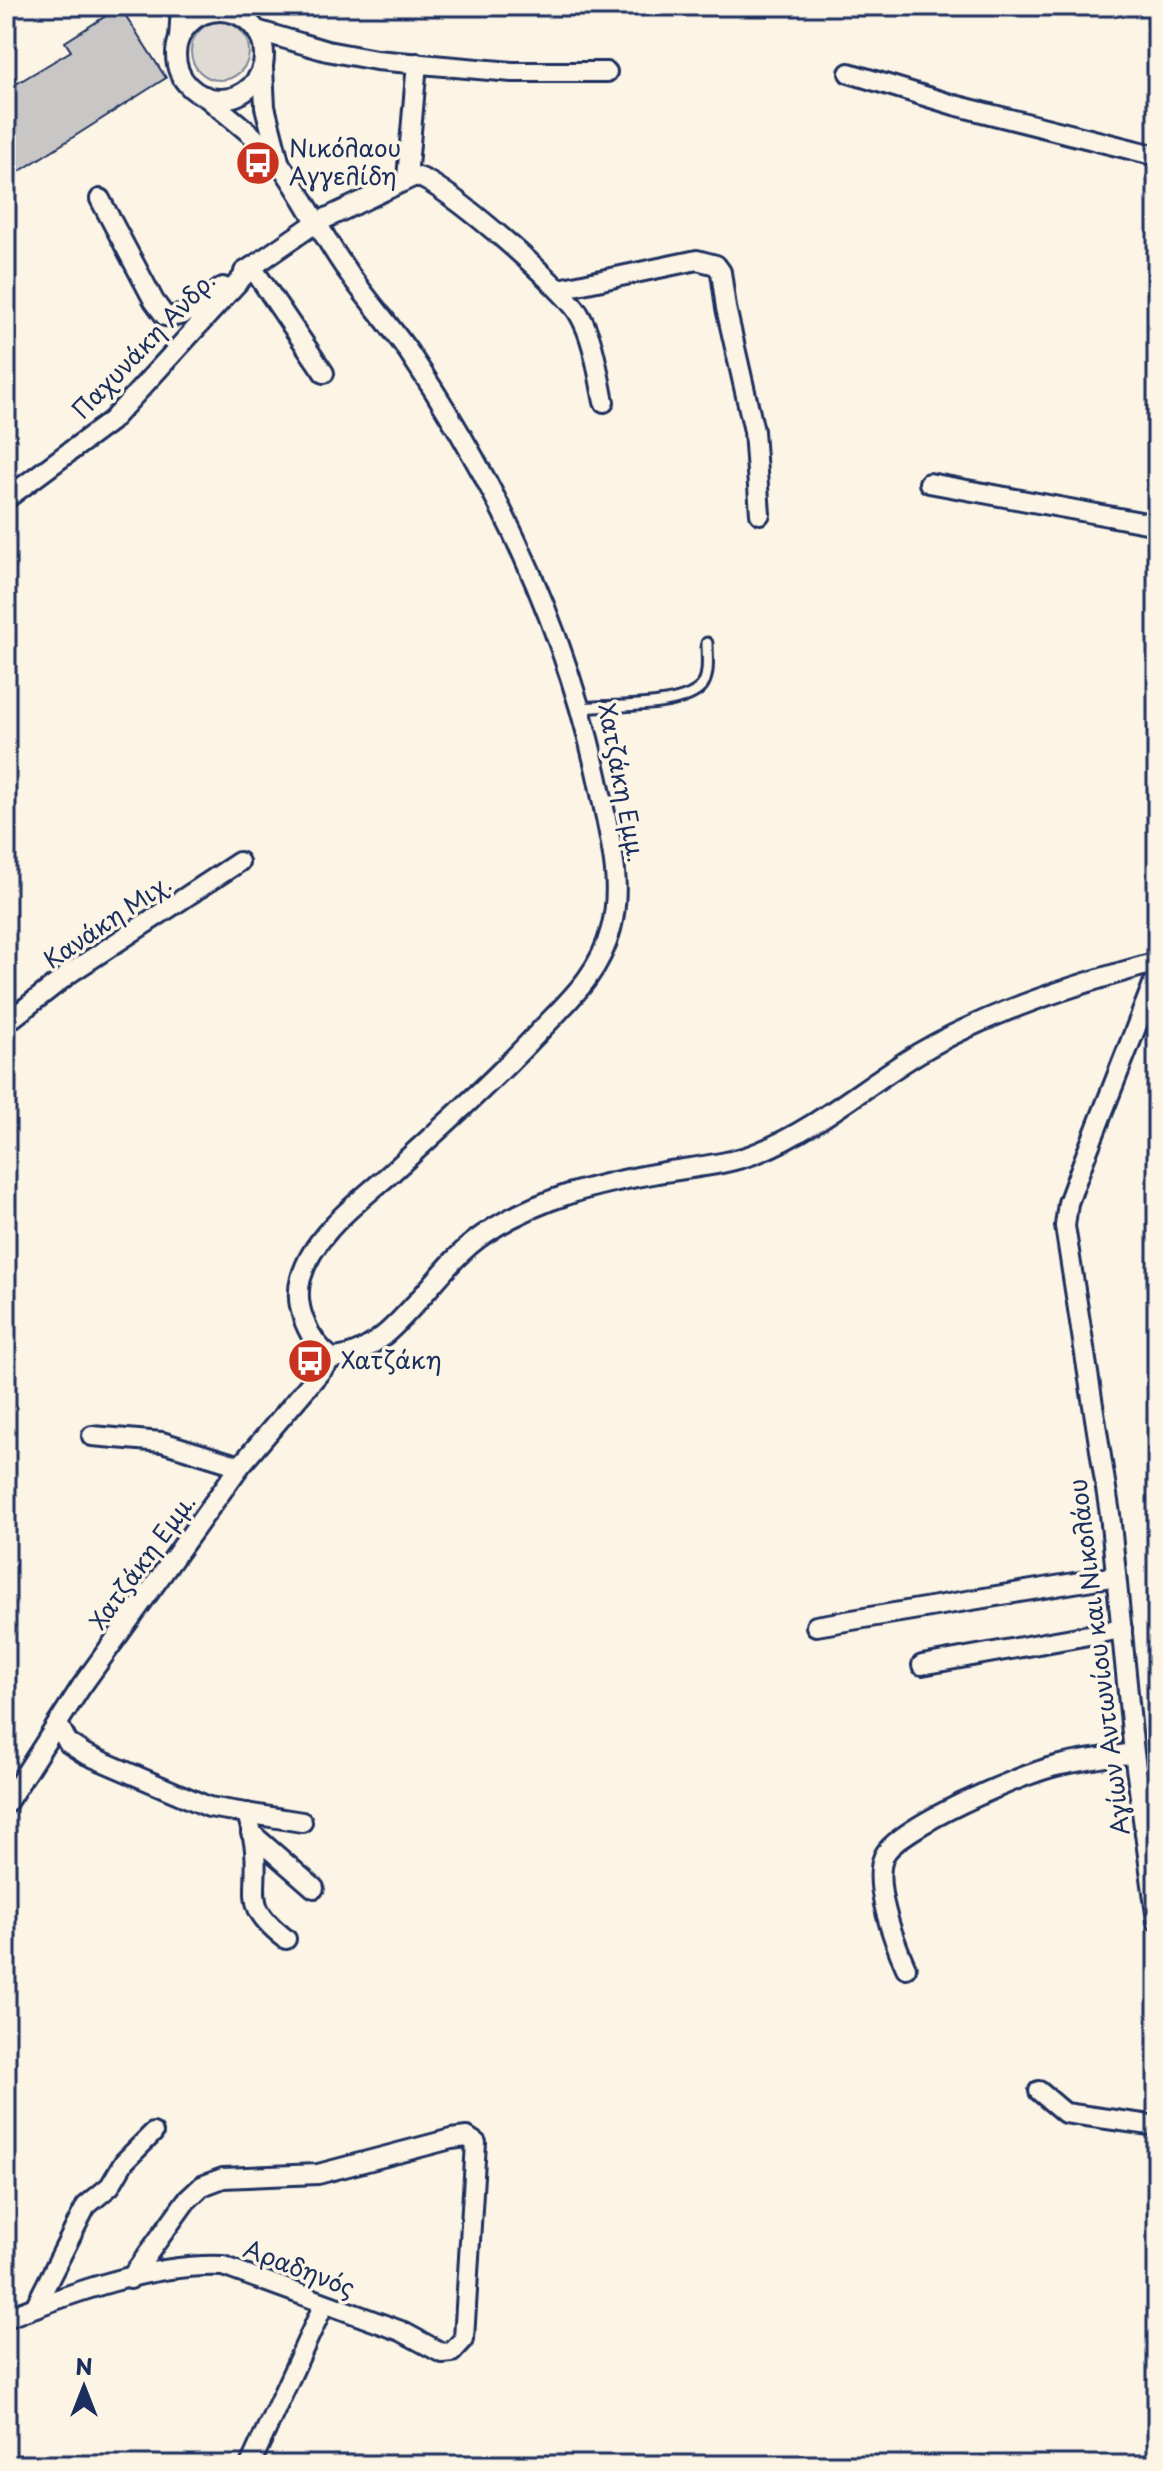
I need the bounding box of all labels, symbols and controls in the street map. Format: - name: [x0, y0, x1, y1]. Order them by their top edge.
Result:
- place label: Νικόλαου Αγγελίδη: [289, 129, 401, 193]
- bus stop icon: Νικόλαου Αγγελίδη: [234, 139, 282, 187]
- street label: Παχυνάκη Ανδρ.: [62, 263, 223, 427]
- street label: Χατζάκη Εμμ.: [590, 700, 656, 865]
- street label: Κανάκη Μιχ.: [36, 864, 178, 976]
- bus stop icon: Χατζάκη: [286, 1337, 334, 1385]
- place label: Χατζάκη: [341, 1341, 442, 1377]
- street label: Αγίων Αντωνίου και Νικολάου: [1058, 1477, 1138, 1837]
- street label: Χατζάκη Εμμ.: [79, 1485, 203, 1637]
- street label: Αραδηνός: [239, 2229, 361, 2305]
- north arrow: [44, 2347, 124, 2427]
- text: N: [75, 2349, 93, 2382]

